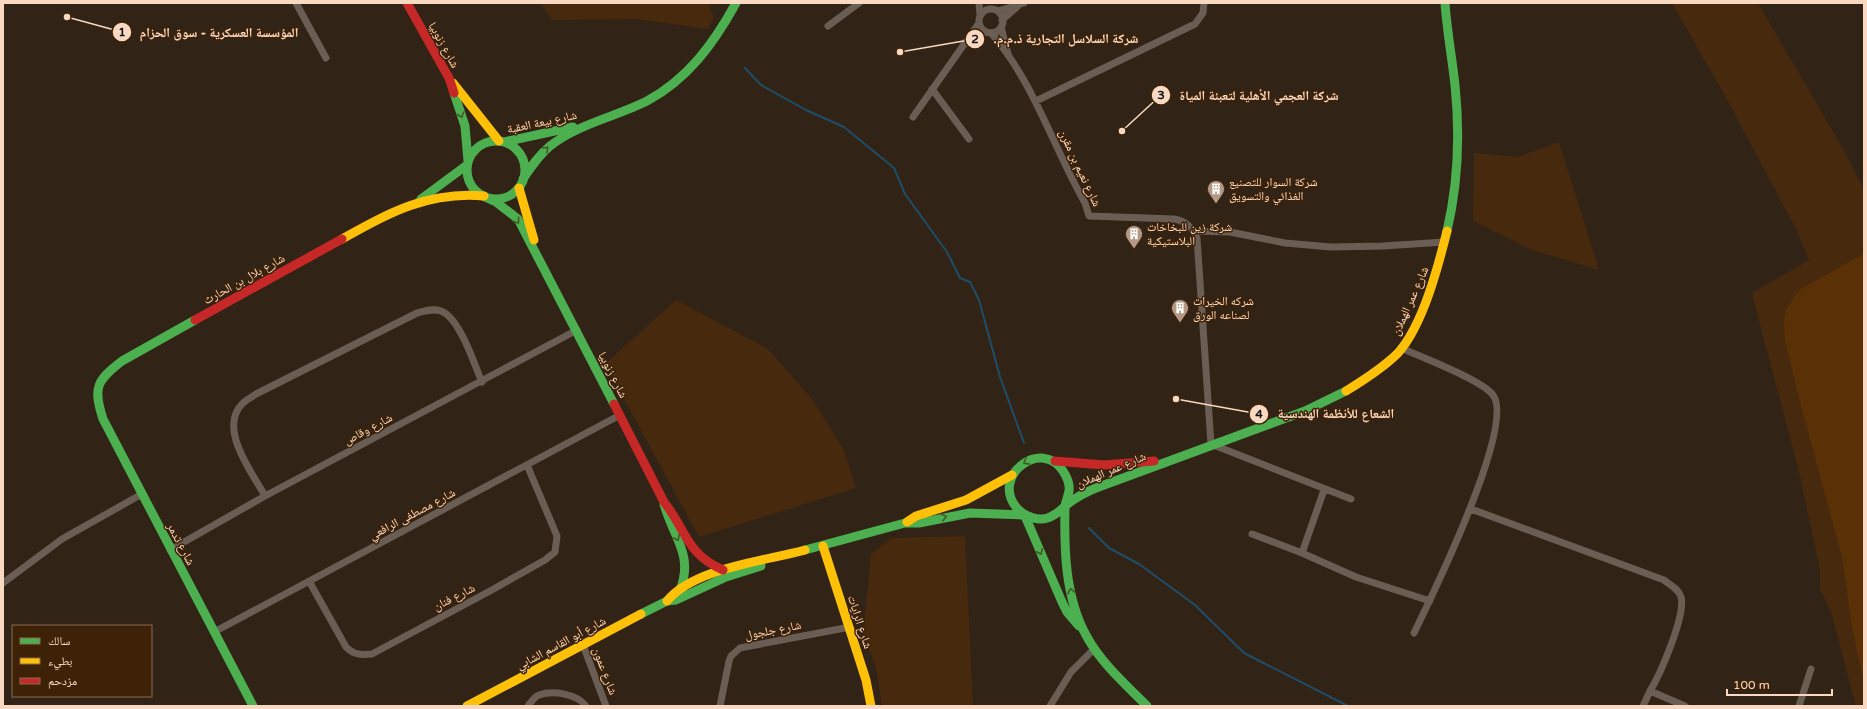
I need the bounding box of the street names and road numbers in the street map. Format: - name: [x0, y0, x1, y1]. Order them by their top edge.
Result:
- street label: شارع زنوبيا: [425, 20, 462, 71]
- street label: شارع بيعة العقبة: [506, 108, 578, 137]
- street label: شارع نعيم بن مقرن: [1055, 127, 1104, 209]
- street label: شارع بلال بن الحارث: [201, 251, 288, 308]
- street label: شارع عمر الهملان: [1389, 264, 1432, 338]
- street label: شارع زنوبيا: [594, 349, 631, 401]
- street label: شارع وقاص: [341, 410, 395, 448]
- street label: شارع عمر الهملان: [1074, 449, 1148, 492]
- street label: شارع مصطفى الرافعي: [366, 485, 459, 545]
- street label: شارع تدمر: [163, 519, 198, 568]
- street label: شارع فنان: [431, 581, 478, 614]
- street label: شارع الرايات: [844, 593, 875, 651]
- street label: شارع أبو القاسم الشابي: [514, 613, 610, 675]
- street label: شارع جلجول: [744, 618, 803, 643]
- street label: شارع عمون: [589, 645, 620, 697]

